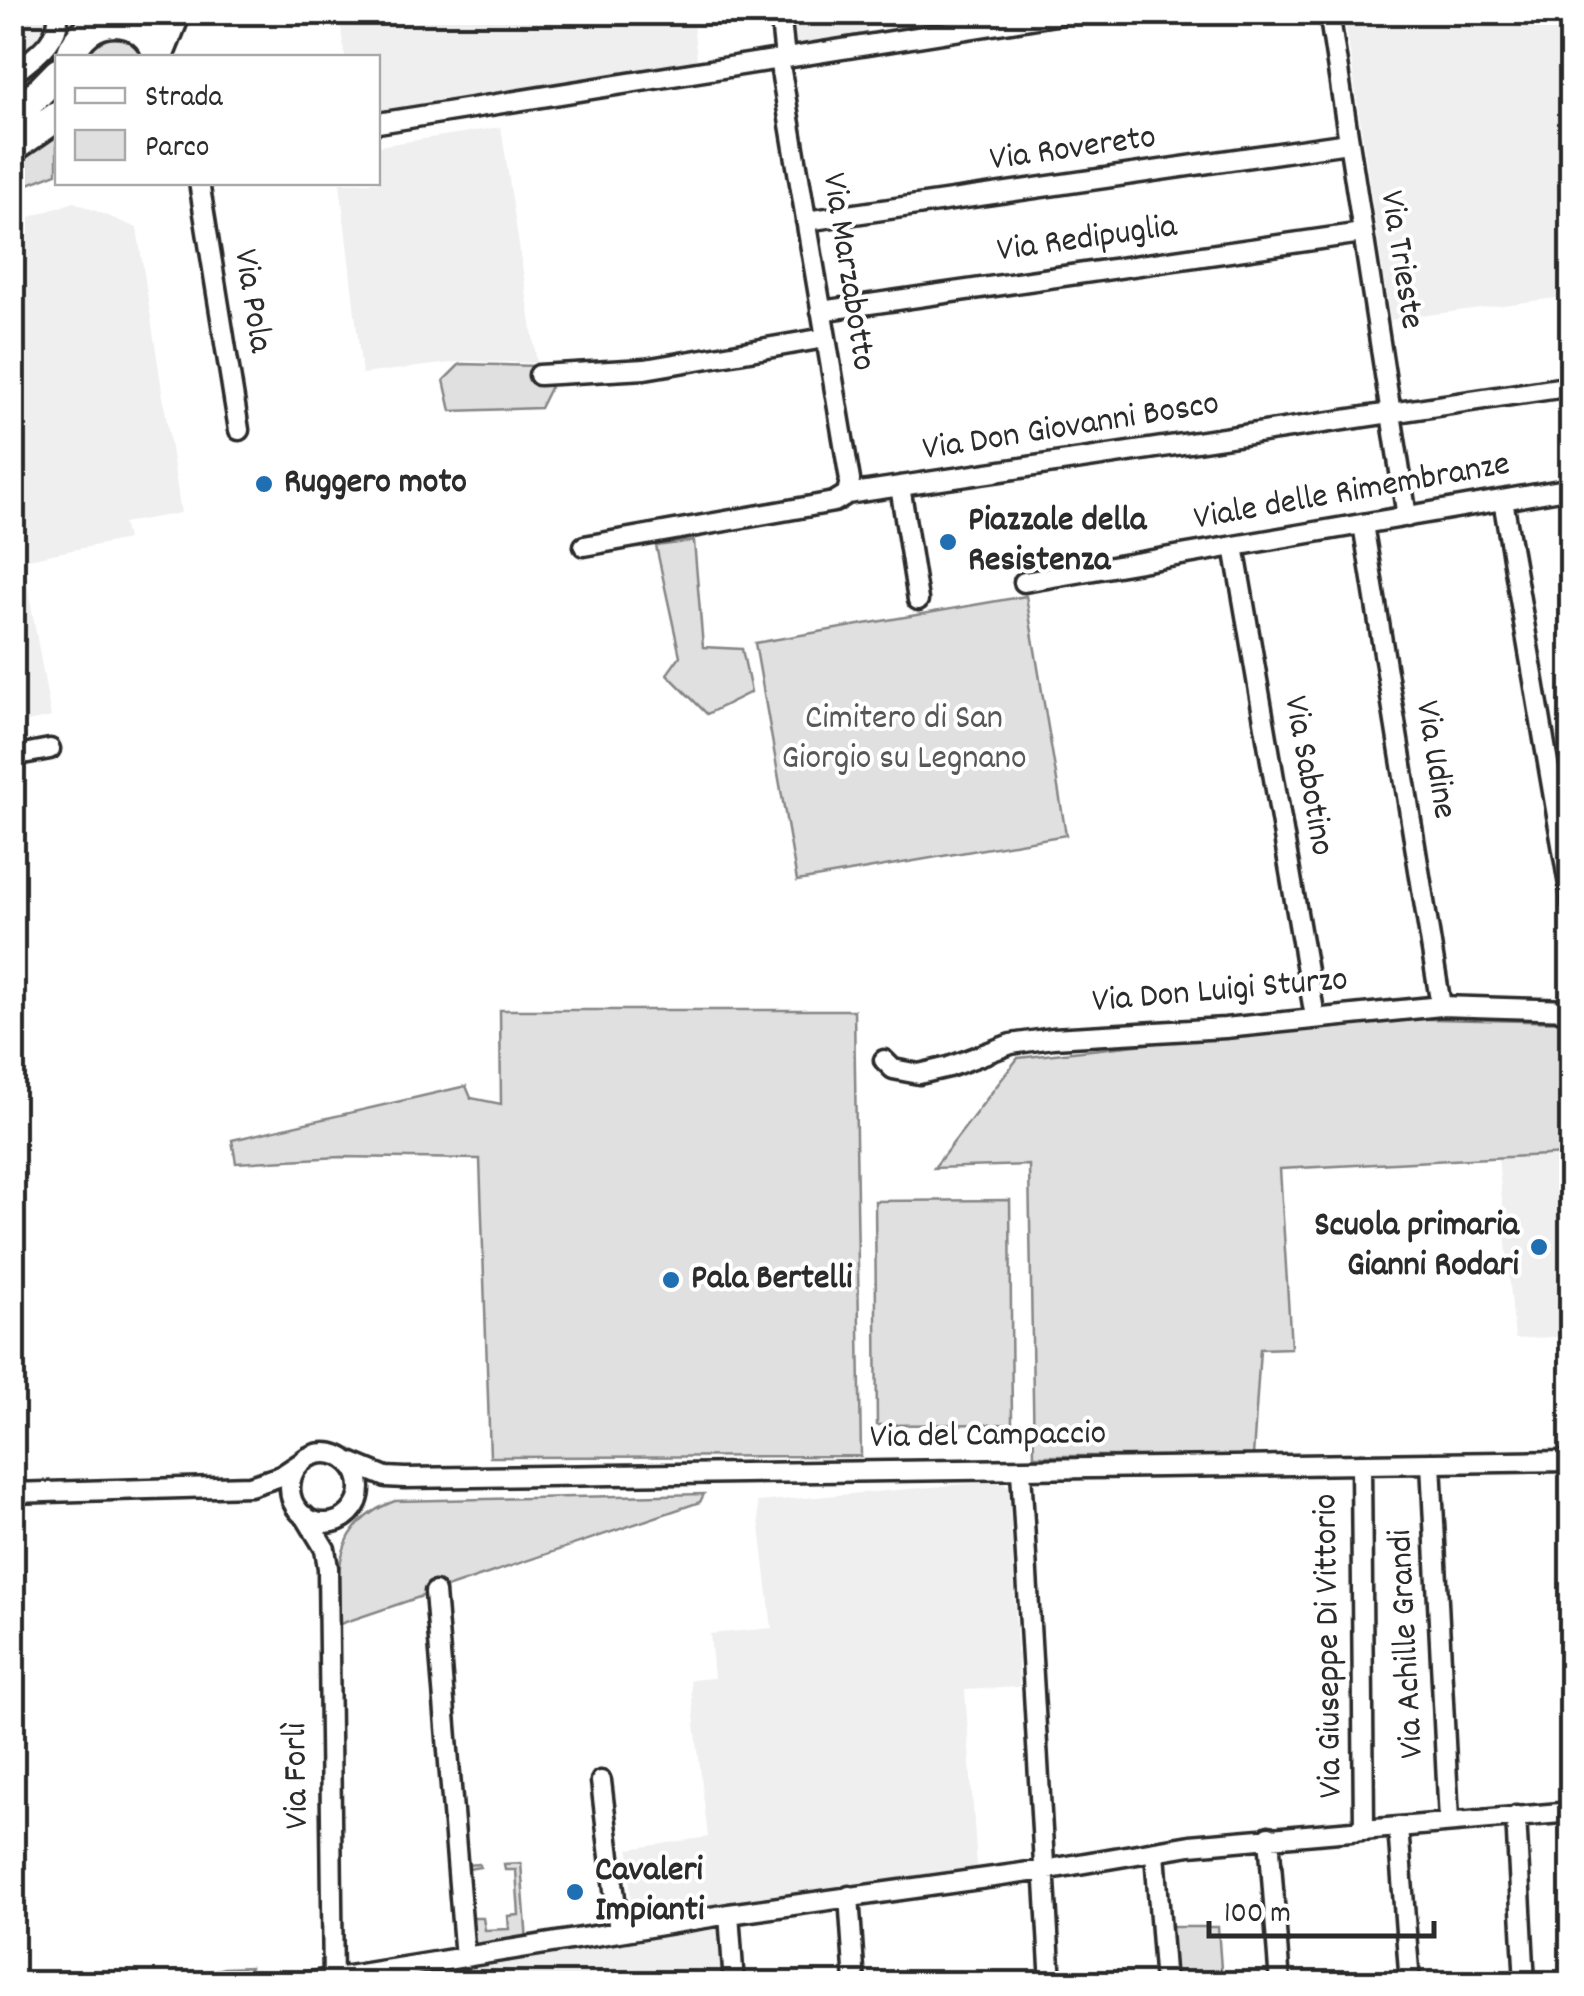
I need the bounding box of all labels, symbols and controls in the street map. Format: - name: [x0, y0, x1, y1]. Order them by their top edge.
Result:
- legend: [55, 55, 380, 185]
- text: Strada: [145, 78, 224, 121]
- street label: Via Rovereto: [987, 114, 1159, 186]
- text: Parco: [145, 128, 209, 171]
- street label: Via Marzabotto: [807, 170, 887, 374]
- street label: Via Trieste: [1364, 187, 1436, 333]
- street label: Via Redipuglia: [994, 203, 1180, 277]
- street label: Via Pola: [218, 246, 284, 357]
- street label: Via Don Giovanni Bosco: [919, 380, 1223, 476]
- street label: Viale delle Rimembranze: [1190, 441, 1514, 545]
- place label: Ruggero moto: [284, 459, 467, 509]
- marker: Ruggero moto: [253, 473, 275, 495]
- place label: Piazzale della Resistenza: [968, 497, 1148, 587]
- marker: Piazzale della Resistenza: [937, 531, 959, 553]
- street label: Via Sabotino: [1268, 692, 1346, 860]
- park label: Cimitero di San Giorgio su Legnano: [781, 695, 1027, 785]
- street label: Via Udine: [1400, 697, 1468, 823]
- street label: Via Don Luigi Sturzo: [1090, 956, 1350, 1028]
- place label: Scuola primaria Gianni Rodari: [1314, 1202, 1521, 1292]
- marker: Scuola primaria Gianni Rodari: [1528, 1236, 1550, 1258]
- place label: Pala Bertelli: [691, 1255, 853, 1305]
- marker: Pala Bertelli: [660, 1269, 682, 1291]
- street label: Via del Campaccio: [869, 1410, 1107, 1464]
- street label: Via Giuseppe Di Vittorio: [1302, 1493, 1358, 1799]
- street label: Via Achille Grandi: [1377, 1528, 1439, 1760]
- street label: Via Forlì: [272, 1722, 324, 1830]
- place label: Cavaleri Impianti: [595, 1847, 705, 1937]
- scale bar: [1209, 1876, 1434, 1938]
- marker: Cavaleri Impianti: [564, 1881, 586, 1903]
- text: 100 m: [1224, 1894, 1291, 1937]

